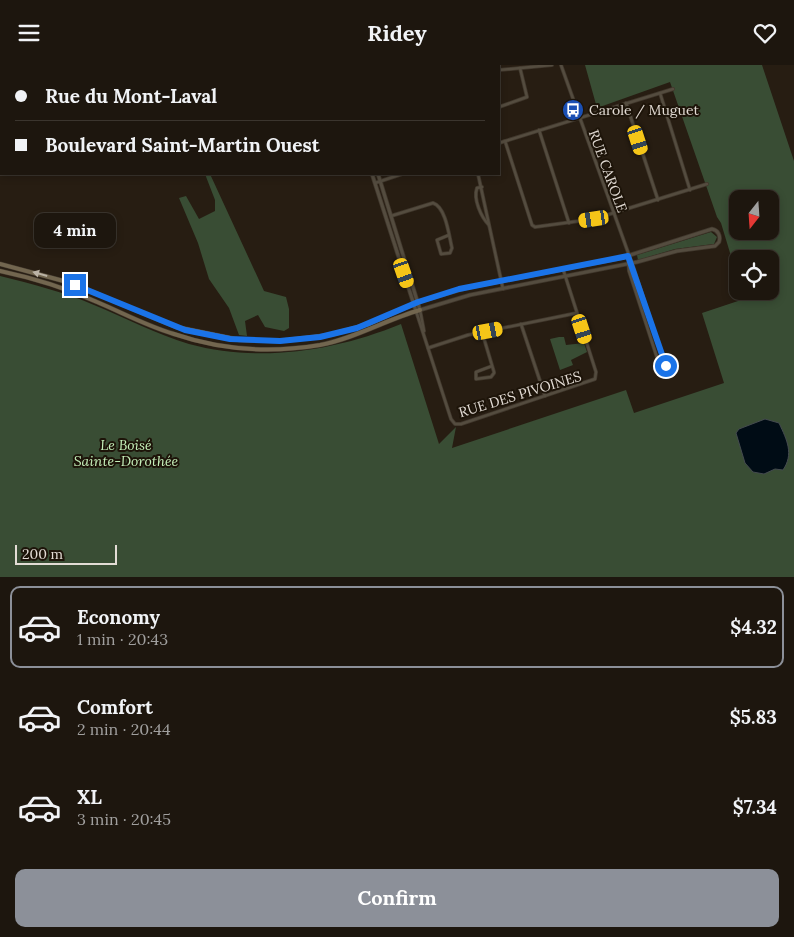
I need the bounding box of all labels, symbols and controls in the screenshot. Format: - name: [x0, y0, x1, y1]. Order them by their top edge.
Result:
- icon: menu: [15, 19, 43, 47]
- text: Ridey: [367, 19, 427, 47]
- icon: heart: [751, 19, 779, 47]
- text: Rue du Mont-Laval: [45, 84, 217, 108]
- bus stop icon: Carole / Muguet: [561, 98, 585, 122]
- place label: Carole / Muguet: [589, 101, 699, 119]
- car: [626, 123, 649, 157]
- street label: RUE CAROLE: [585, 127, 631, 215]
- text: Boulevard Saint-Martin Ouest: [45, 133, 320, 157]
- north arrow: [729, 190, 779, 240]
- map controls: [729, 190, 779, 300]
- car: [578, 209, 609, 229]
- callout: 4 min: [34, 213, 116, 247]
- text: 4 min: [53, 220, 97, 240]
- button: locate: [729, 250, 779, 300]
- car: [392, 256, 415, 290]
- one-way arrow: [32, 269, 47, 277]
- route end: [64, 274, 86, 296]
- car: [570, 312, 593, 346]
- car: [471, 321, 504, 341]
- route start: [655, 355, 677, 377]
- street label: RUE DES PIVOINES: [457, 367, 584, 421]
- park label: Le Boisé Sainte-Dorothée: [74, 436, 179, 470]
- scale bar: [15, 542, 118, 565]
- text: 200 m: [22, 545, 63, 563]
- icon: car: [17, 605, 62, 650]
- text: Economy: [77, 605, 160, 629]
- text: $4.32: [730, 615, 777, 639]
- text: 1 min · 20:43: [77, 629, 168, 649]
- icon: car: [17, 695, 62, 740]
- text: Comfort: [77, 695, 153, 719]
- text: $5.83: [730, 705, 777, 729]
- text: 2 min · 20:44: [77, 719, 171, 739]
- icon: car: [17, 785, 62, 830]
- text: XL: [77, 785, 102, 809]
- text: $7.34: [733, 795, 777, 819]
- text: 3 min · 20:45: [77, 809, 171, 829]
- button: Confirm: [15, 869, 779, 927]

